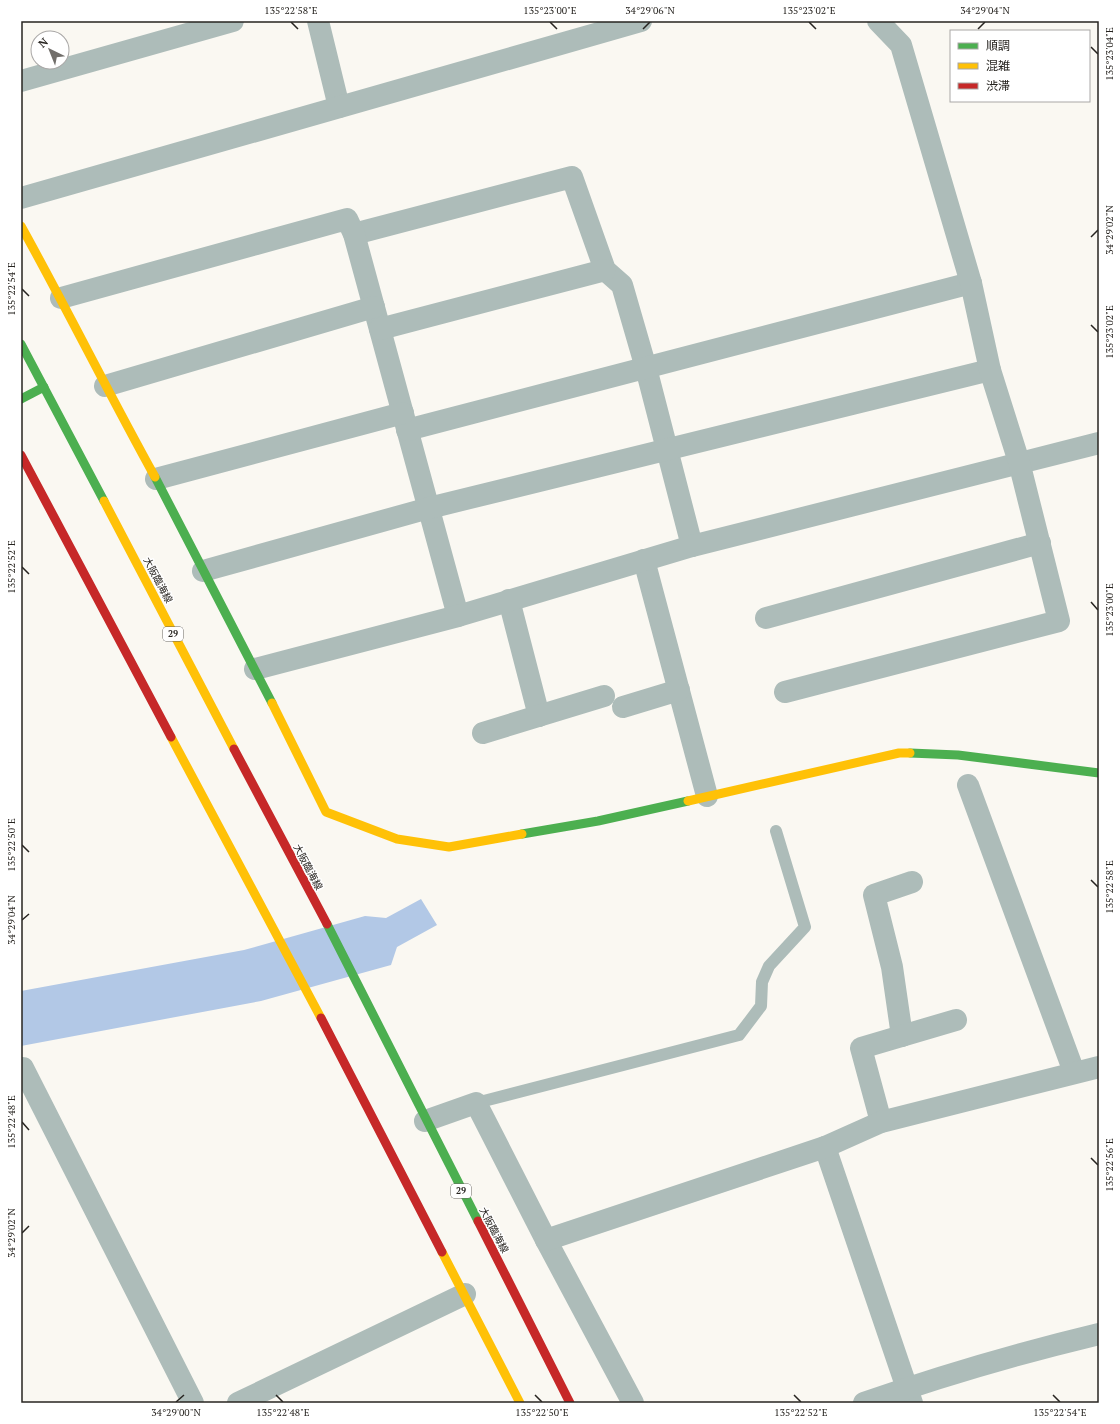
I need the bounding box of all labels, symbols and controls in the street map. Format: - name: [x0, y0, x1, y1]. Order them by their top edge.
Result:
- text: 135°22'58"E: [264, 4, 318, 17]
- text: 135°23'00"E: [523, 4, 577, 17]
- text: 34°29'06"N: [625, 4, 675, 17]
- text: 135°23'02"E: [782, 4, 836, 17]
- text: 34°29'04"N: [960, 4, 1010, 17]
- text: 135°23'04"E: [1103, 27, 1116, 81]
- north arrow: [30, 30, 70, 70]
- legend: [950, 30, 1090, 102]
- text: N: [35, 34, 51, 51]
- text: 順調: [986, 38, 1010, 53]
- text: 混雑: [986, 58, 1010, 73]
- text: 渋滞: [986, 78, 1010, 93]
- text: 34°29'02"N: [1103, 205, 1116, 255]
- text: 135°22'54"E: [5, 262, 18, 316]
- text: 135°23'02"E: [1103, 305, 1116, 359]
- text: 135°22'52"E: [5, 540, 18, 594]
- street label: 大阪臨海線: [141, 555, 175, 605]
- text: 135°23'00"E: [1103, 583, 1116, 637]
- road number: 29: [163, 627, 183, 641]
- text: 135°22'50"E: [5, 818, 18, 872]
- street label: 大阪臨海線: [291, 842, 325, 892]
- text: 135°22'58"E: [1103, 860, 1116, 914]
- text: 34°29'04"N: [5, 895, 18, 945]
- text: 135°22'48"E: [5, 1095, 18, 1149]
- text: 135°22'56"E: [1103, 1138, 1116, 1192]
- road number: 29: [451, 1184, 471, 1198]
- street label: 大阪臨海線: [477, 1205, 511, 1255]
- text: 34°29'02"N: [5, 1208, 18, 1258]
- text: 34°29'00"N: [151, 1406, 201, 1419]
- text: 135°22'48"E: [256, 1406, 310, 1419]
- text: 135°22'50"E: [515, 1406, 569, 1419]
- text: 135°22'52"E: [774, 1406, 828, 1419]
- text: 135°22'54"E: [1033, 1406, 1087, 1419]

